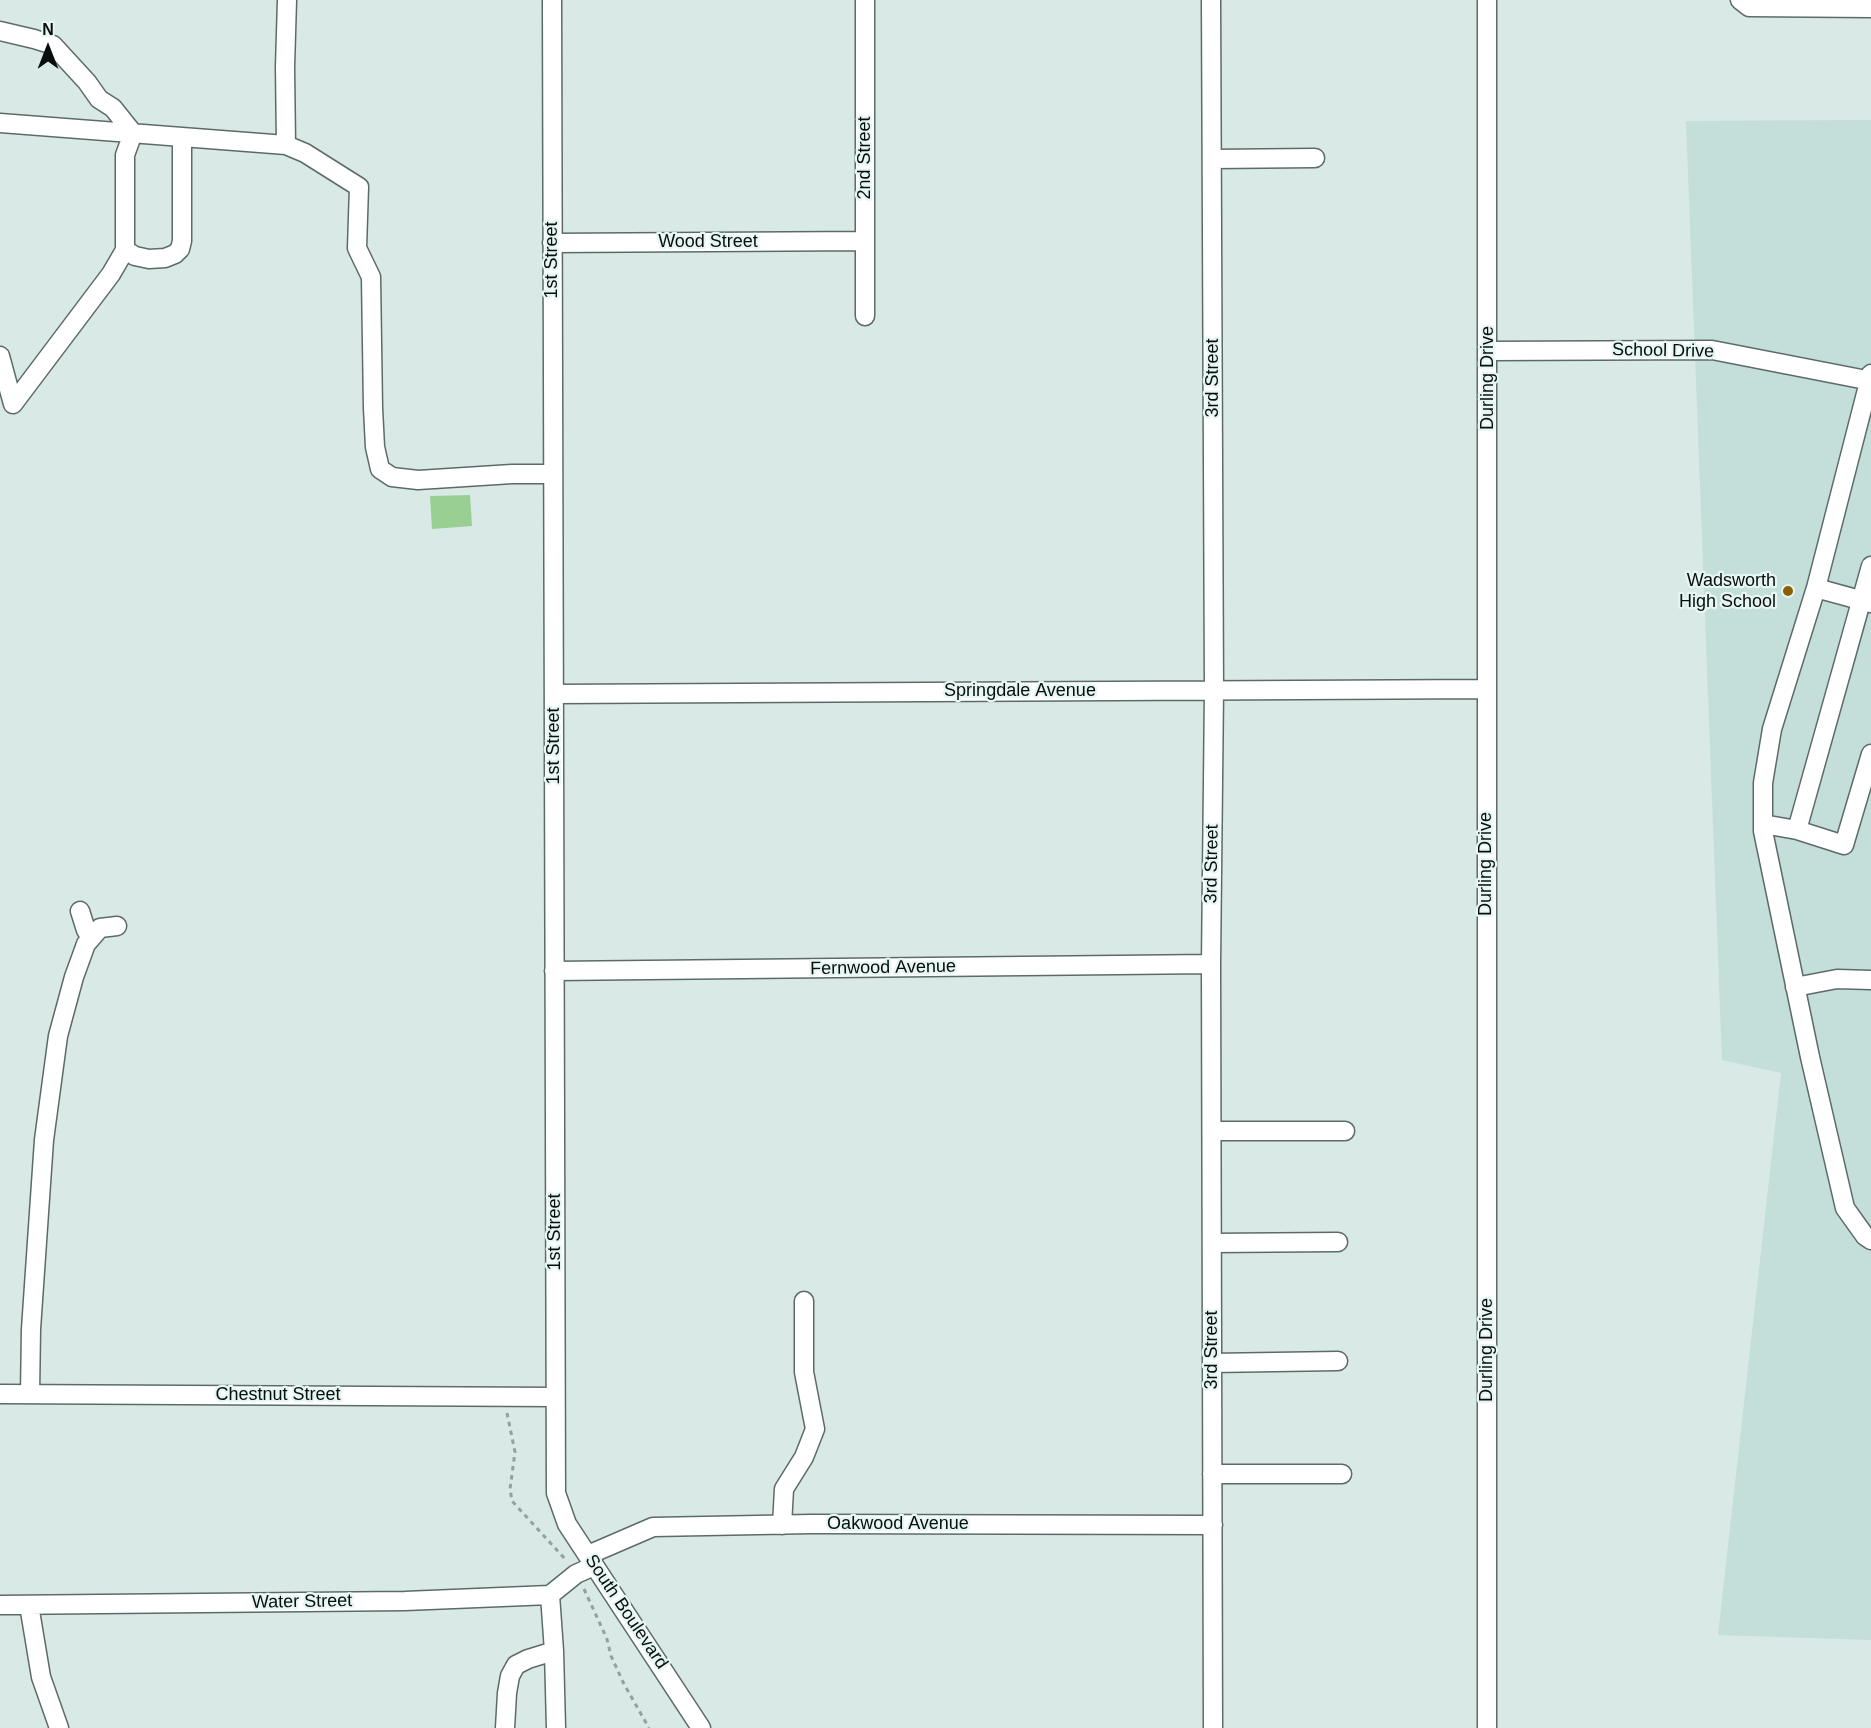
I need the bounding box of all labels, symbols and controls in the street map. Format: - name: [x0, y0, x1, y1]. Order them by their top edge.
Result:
- north arrow: [18, 18, 78, 78]
- text: N: [42, 21, 54, 38]
- street label: 2nd Street: [854, 116, 876, 200]
- street label: 1st Street: [541, 221, 563, 299]
- street label: Wood Street: [658, 231, 758, 253]
- street label: Durling Drive: [1477, 326, 1499, 430]
- street label: 3rd Street: [1202, 338, 1224, 418]
- street label: School Drive: [1612, 339, 1714, 363]
- place label: Wadsworth High School: [1679, 570, 1776, 612]
- marker: Wadsworth High School: [1781, 584, 1795, 598]
- street label: Springdale Avenue: [944, 680, 1096, 702]
- street label: 1st Street: [543, 707, 565, 785]
- street label: Durling Drive: [1475, 812, 1497, 916]
- street label: 3rd Street: [1201, 824, 1223, 904]
- street label: Fernwood Avenue: [810, 956, 956, 980]
- street label: 1st Street: [544, 1193, 566, 1271]
- street label: Durling Drive: [1476, 1298, 1498, 1402]
- street label: 3rd Street: [1201, 1310, 1223, 1390]
- street label: Chestnut Street: [215, 1384, 341, 1406]
- street label: Oakwood Avenue: [827, 1513, 969, 1535]
- street label: South Boulevard: [580, 1551, 672, 1673]
- street label: Water Street: [252, 1590, 352, 1614]

